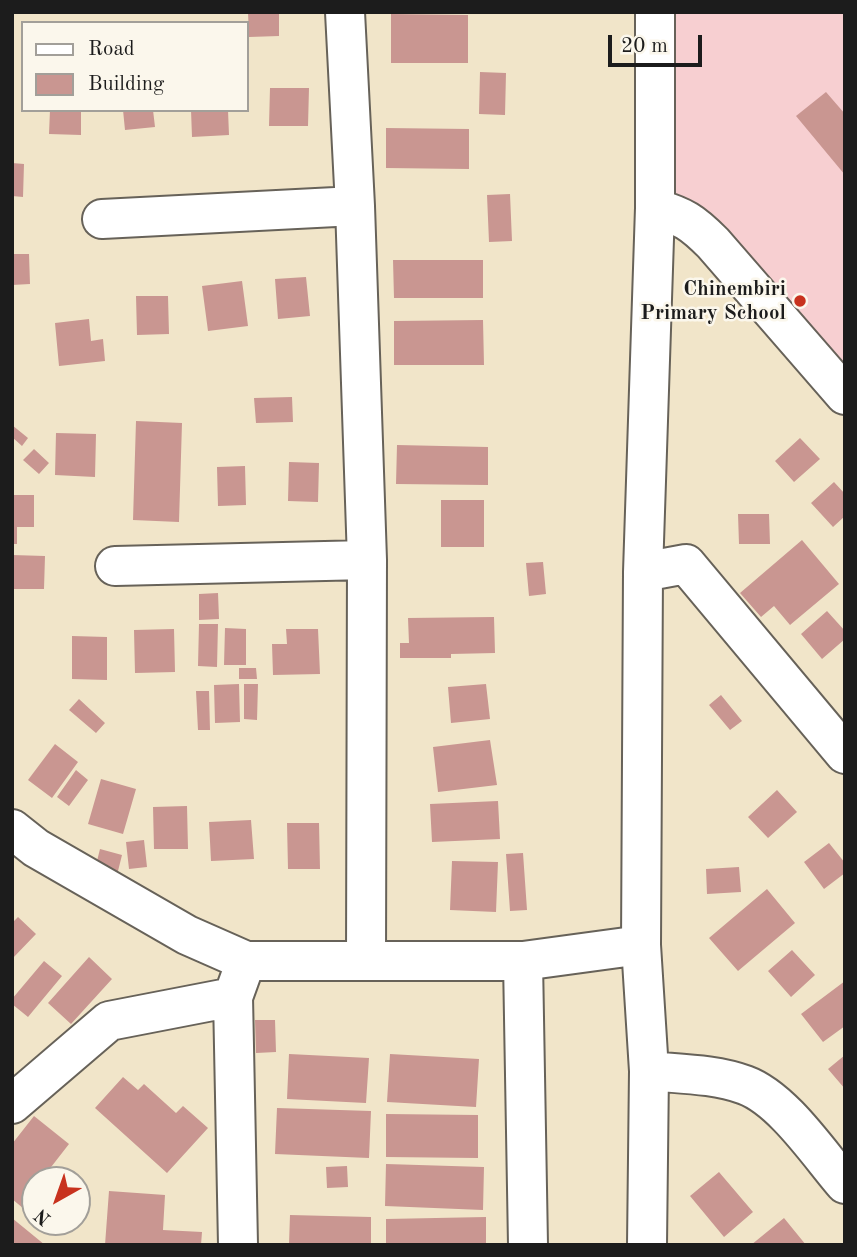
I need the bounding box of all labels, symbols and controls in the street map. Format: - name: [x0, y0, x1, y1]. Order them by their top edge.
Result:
- legend: [21, 21, 248, 112]
- scale bar: [612, 21, 706, 65]
- text: 20 m: [621, 36, 668, 57]
- text: Road: [88, 39, 135, 60]
- text: Building: [88, 74, 164, 95]
- place label: Chinembiri Primary School: [640, 276, 786, 326]
- marker: Chinembiri Primary School: [792, 293, 808, 309]
- north arrow: [21, 1166, 91, 1236]
- text: N: [32, 1204, 55, 1228]

